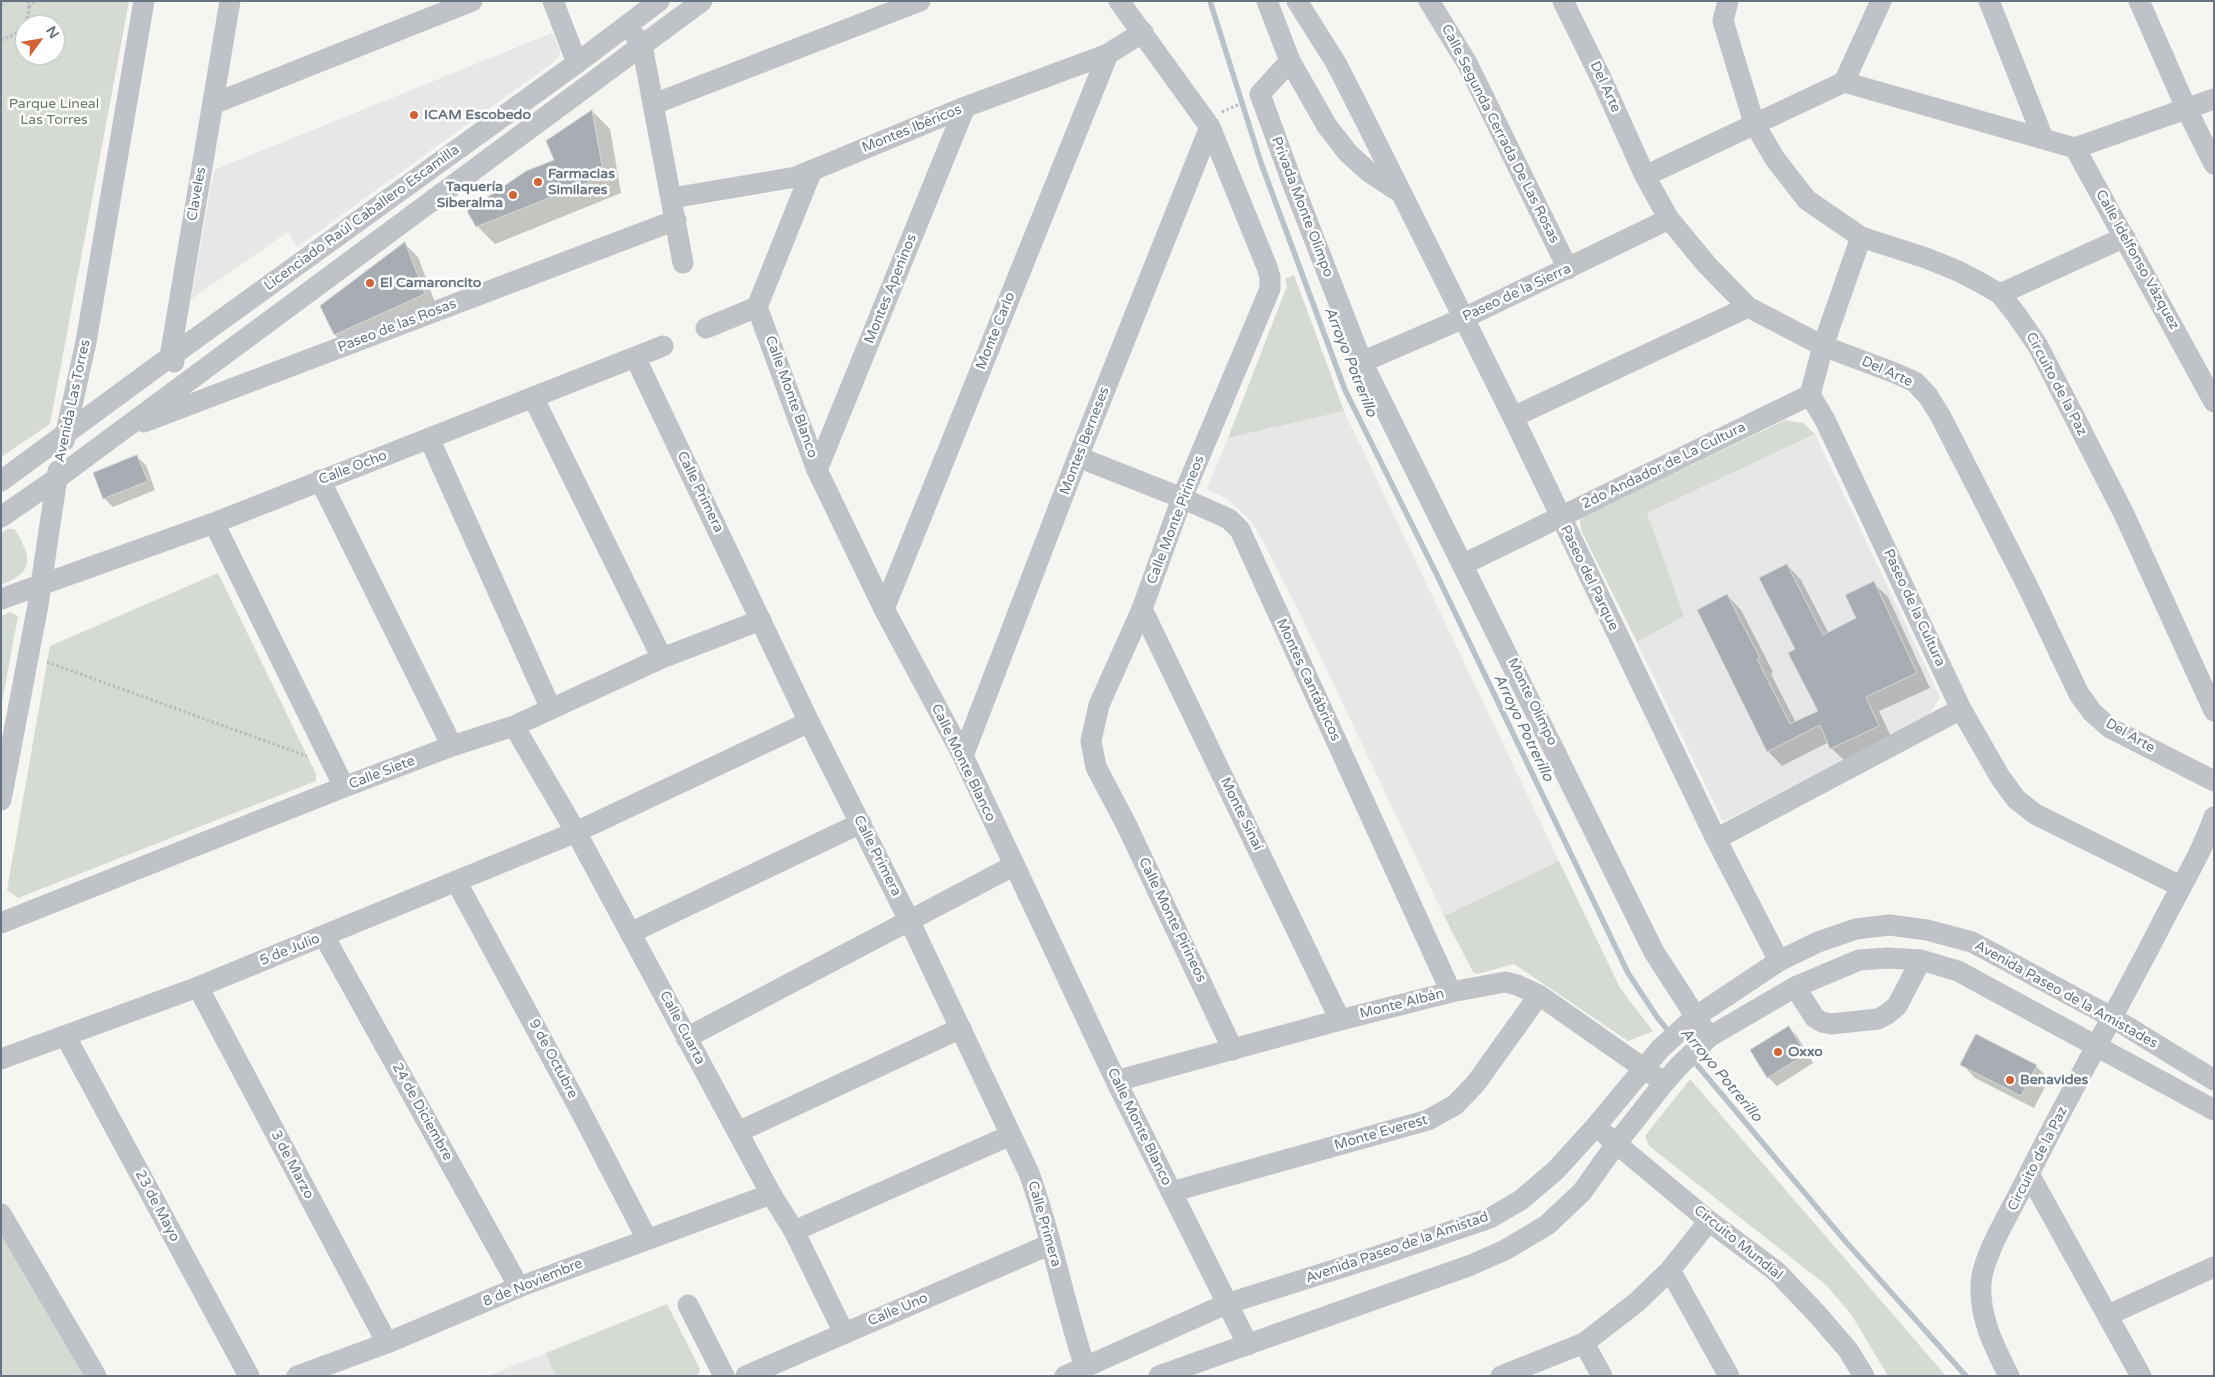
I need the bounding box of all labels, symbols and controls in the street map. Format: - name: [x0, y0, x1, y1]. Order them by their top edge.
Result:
- north arrow: [15, 15, 65, 65]
- street label: Calle Segunda Cerrada De Las Rosas: [1437, 22, 1563, 246]
- text: N: [42, 23, 62, 42]
- street label: Del Arte: [1586, 59, 1624, 115]
- park label: Parque Lineal Las Torres: [9, 96, 99, 128]
- street label: Montes Ibéricos: [860, 101, 964, 157]
- place label: ICAM Escobedo: [424, 107, 531, 123]
- marker: ICAM Escobedo: [408, 109, 420, 121]
- street label: Privada Monte Olimpo: [1267, 134, 1337, 280]
- street label: Licenciado Raúl Caballero Escamilla: [261, 141, 463, 295]
- street label: Claveles: [184, 166, 210, 222]
- place label: Farmacias Similares: [548, 166, 615, 198]
- marker: Farmacias Similares: [532, 176, 544, 188]
- place label: Taquería Siberalma: [437, 179, 503, 212]
- street label: Calle Idelfonso Vázquez: [2092, 187, 2182, 333]
- marker: Taquería Siberalma: [507, 189, 519, 201]
- street label: Montes Apeninos: [861, 232, 921, 346]
- street label: Paseo de la Sierra: [1460, 261, 1574, 325]
- place label: El Camaroncito: [380, 275, 481, 291]
- marker: El Camaroncito: [364, 277, 376, 289]
- street label: Monte Carlo: [973, 290, 1019, 372]
- street label: Paseo de las Rosas: [335, 296, 459, 356]
- water label: Arroyo Potrerillo: [1320, 304, 1380, 420]
- street label: Circuito de la Paz: [2022, 329, 2090, 439]
- street label: Calle Monte Blanco: [761, 334, 821, 460]
- street label: Avenida Las Torres: [52, 338, 94, 464]
- street label: Del Arte: [1859, 353, 1915, 391]
- street label: Montes Berneses: [1057, 385, 1113, 497]
- street label: 2do Andador de La Cultura: [1579, 419, 1749, 513]
- street label: Calle Ocho: [317, 447, 389, 489]
- street label: Calle Primera: [673, 449, 727, 535]
- street label: Calle Monte Pirineos: [1144, 453, 1208, 587]
- street label: Paseo del Parque: [1556, 523, 1622, 633]
- street label: Paseo de la Cultura: [1879, 547, 1949, 669]
- street label: Montes Cantábricos: [1272, 616, 1344, 744]
- street label: Monte Olimpo: [1504, 655, 1560, 749]
- water label: Arroyo Potrerillo: [1489, 671, 1557, 785]
- street label: Calle Monte Blanco: [927, 702, 999, 824]
- street label: Del Arte: [2102, 715, 2158, 757]
- street label: Calle Siete: [347, 753, 417, 793]
- street label: Monte Sinaí: [1216, 775, 1266, 853]
- street label: Calle Primera: [849, 813, 905, 899]
- street label: Calle Monte Pirineos: [1135, 855, 1209, 985]
- street label: 5 de Julio: [257, 930, 323, 970]
- street label: Avenida Paseo de la Amistades: [1972, 938, 2160, 1052]
- street label: Monte Albán: [1358, 985, 1446, 1023]
- street label: Calle Cuarta: [656, 988, 708, 1068]
- street label: 9 de Octubre: [525, 1017, 581, 1101]
- water label: Arroyo Potrerillo: [1676, 1024, 1766, 1126]
- place label: Oxxo: [1788, 1044, 1823, 1060]
- marker: Oxxo: [1772, 1046, 1784, 1058]
- street label: 24 de Diciembre: [388, 1060, 456, 1164]
- street label: Calle Monte Blanco: [1103, 1066, 1175, 1188]
- place label: Benavides: [2020, 1072, 2088, 1088]
- marker: Benavides: [2004, 1074, 2016, 1086]
- street label: Circuito de la Paz: [2005, 1104, 2071, 1214]
- street label: Monte Everest: [1333, 1112, 1429, 1154]
- street label: 3 de Marzo: [267, 1128, 317, 1202]
- street label: 23 de Mayo: [131, 1167, 183, 1245]
- street label: Calle Primera: [1024, 1179, 1064, 1269]
- street label: Circuito Mundial: [1690, 1202, 1786, 1284]
- street label: Avenida Paseo de la Amistad: [1303, 1209, 1491, 1287]
- street label: 8 de Noviembre: [481, 1255, 585, 1311]
- street label: Calle Uno: [865, 1290, 931, 1330]

